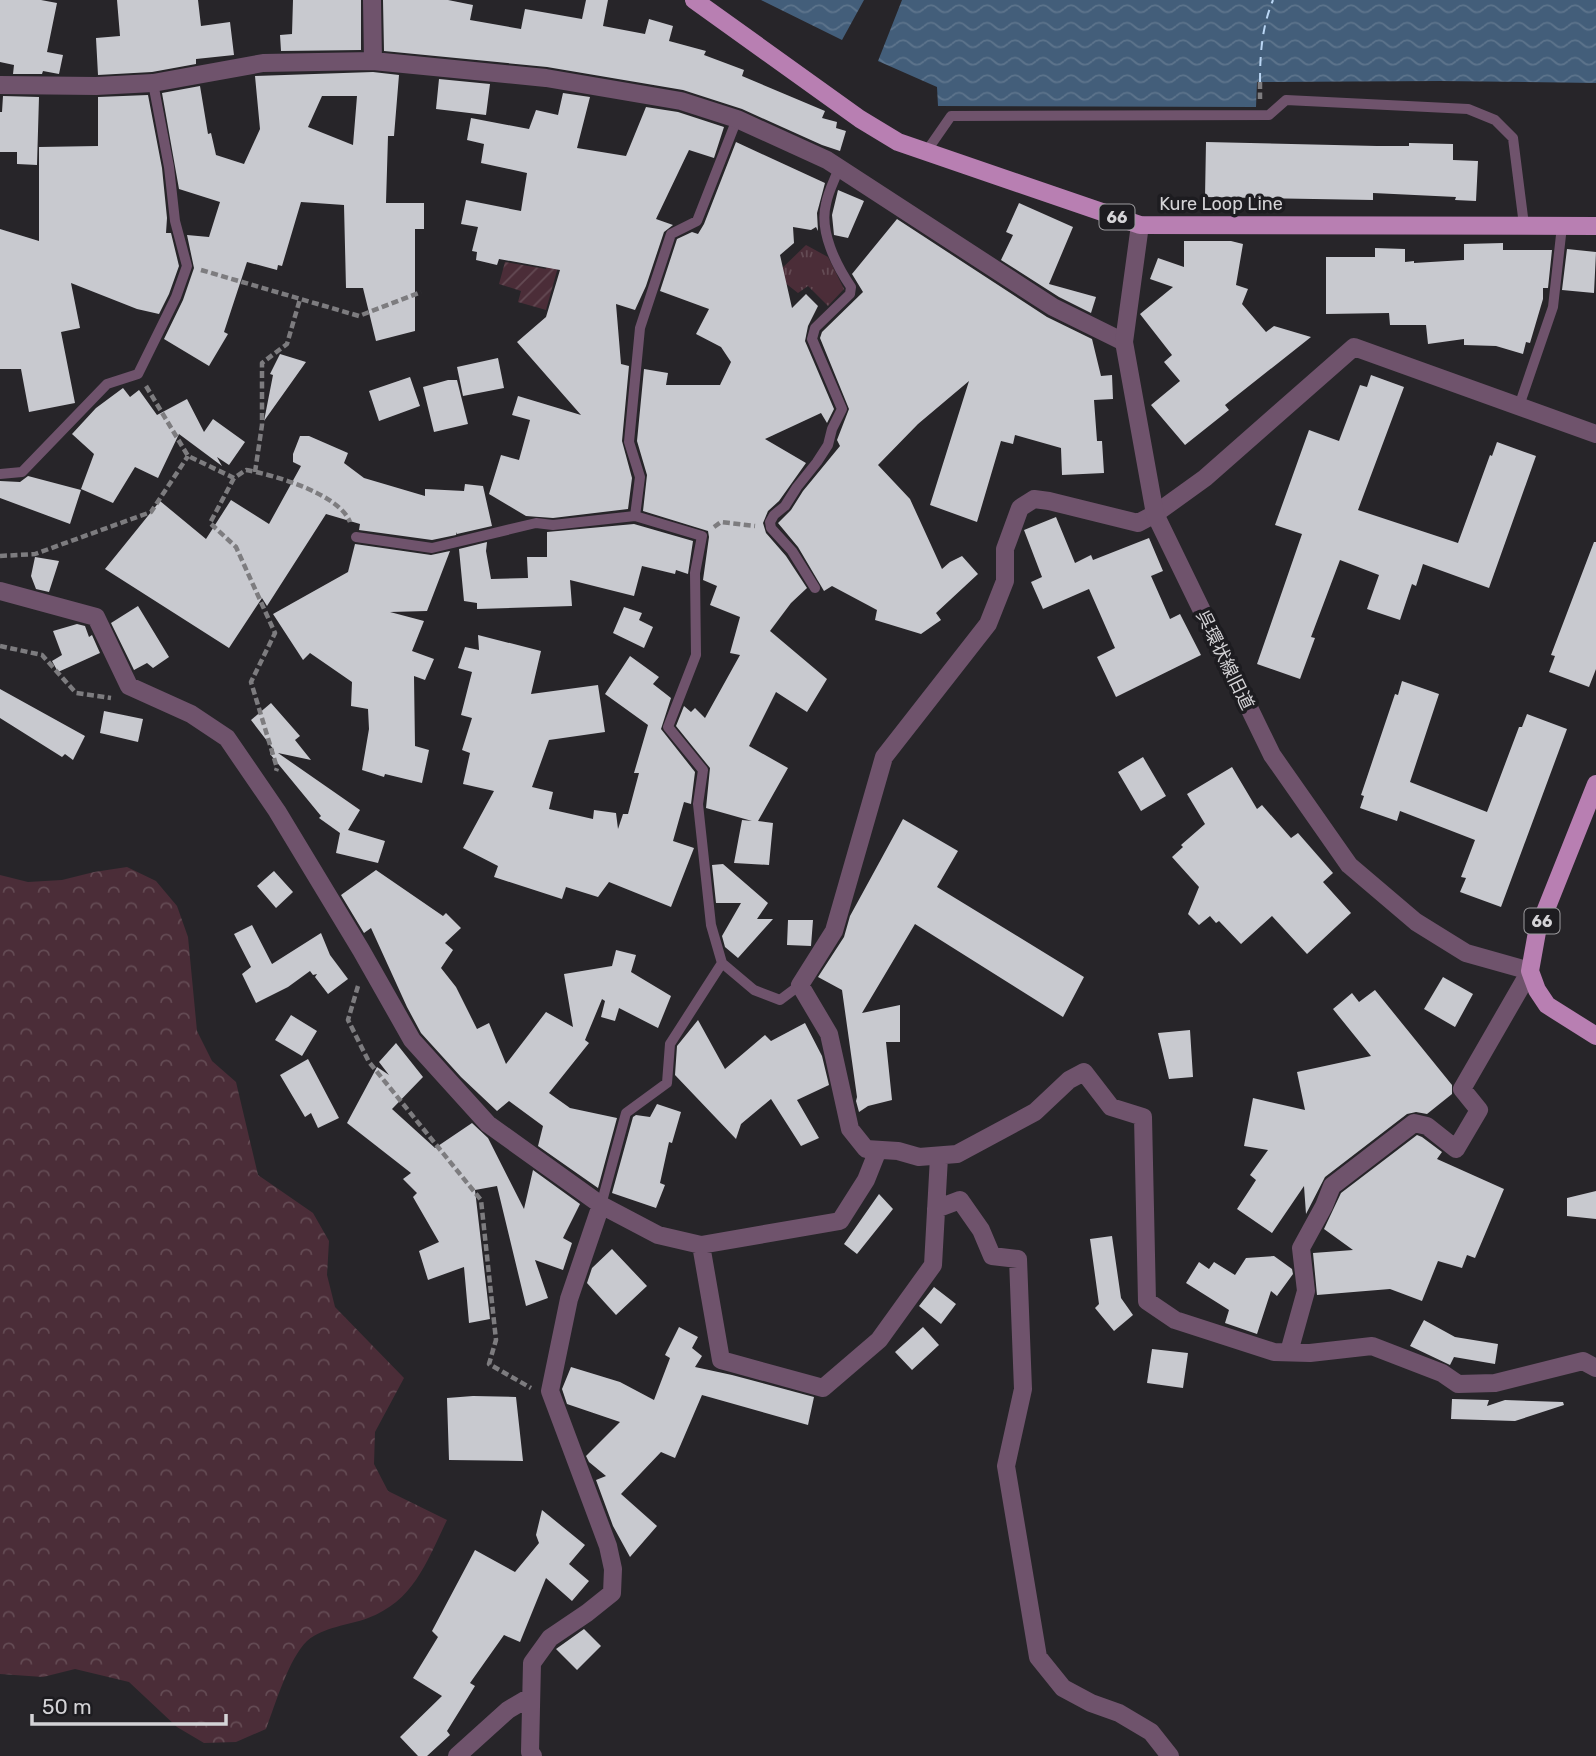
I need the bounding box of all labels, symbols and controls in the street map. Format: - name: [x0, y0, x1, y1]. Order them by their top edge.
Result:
- street label: Kure Loop Line: [1159, 193, 1283, 215]
- road number: 66: [1100, 204, 1134, 230]
- street label: 呉環状線旧道: [1191, 607, 1259, 713]
- road number: 66: [1524, 909, 1560, 934]
- scale bar: [32, 1682, 226, 1726]
- text: 50 m: [42, 1694, 92, 1719]

